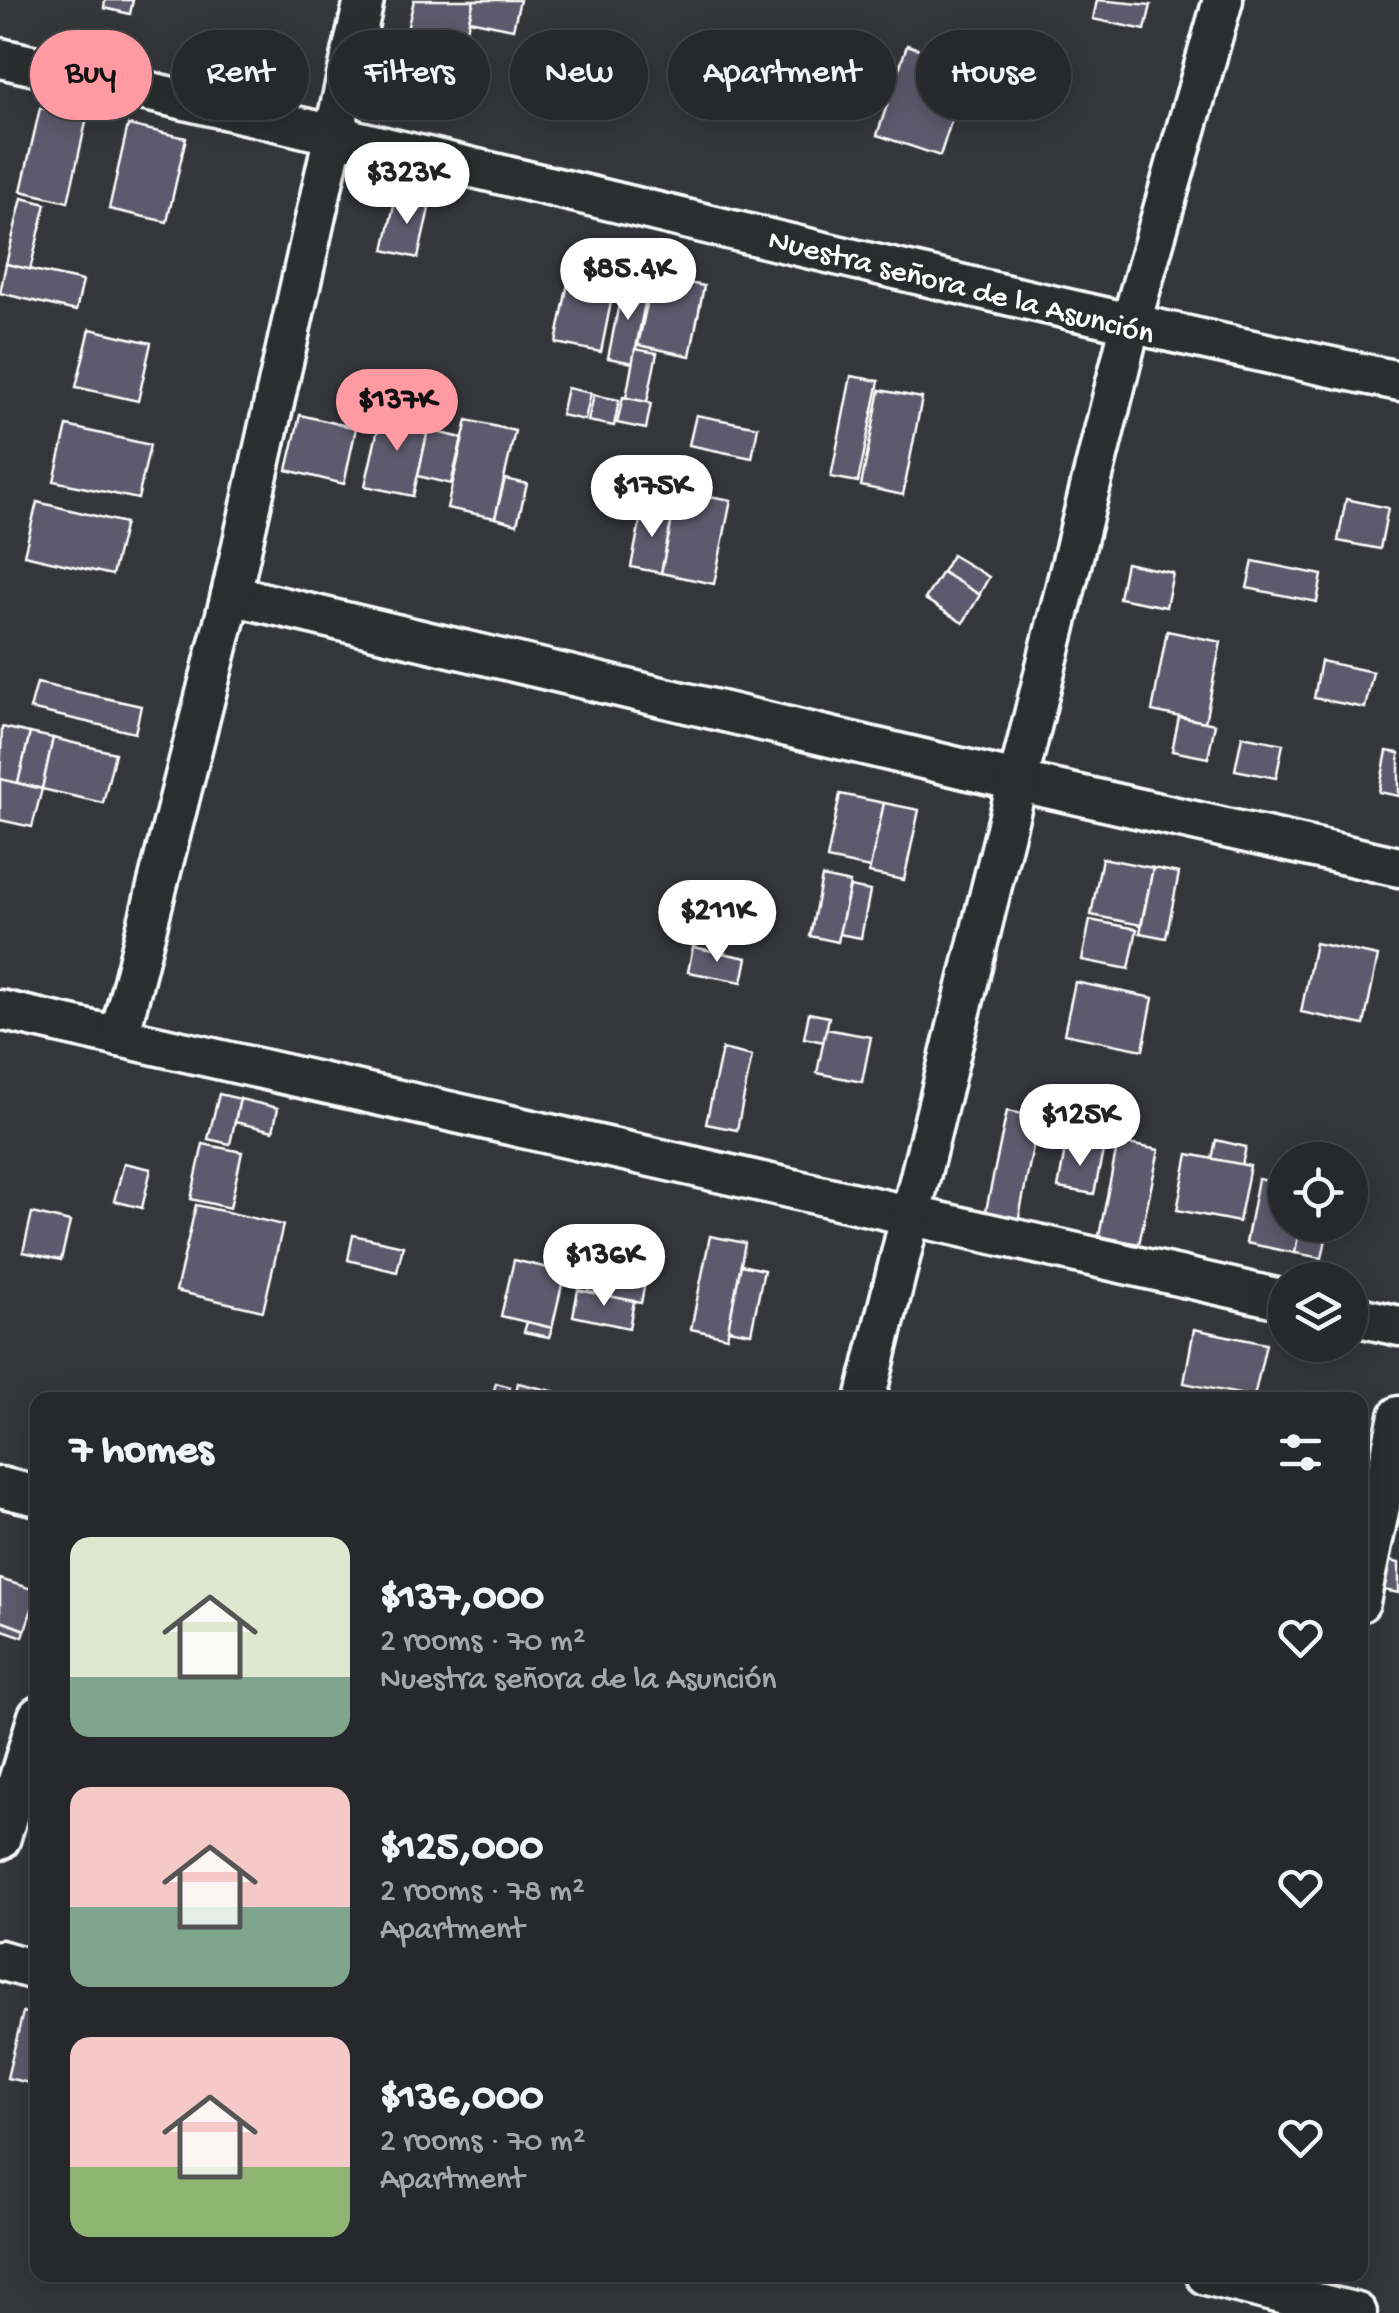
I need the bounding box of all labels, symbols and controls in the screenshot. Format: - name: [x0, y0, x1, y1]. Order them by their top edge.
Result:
- chip: Buy: [30, 30, 152, 120]
- chip: Rent: [172, 30, 309, 120]
- chip: Filters: [329, 30, 490, 120]
- chip: New: [510, 30, 648, 120]
- chip: Apartment: [668, 30, 896, 120]
- chip: House: [916, 30, 1071, 120]
- pin: $323K: [337, 142, 477, 227]
- text: $323K: [367, 155, 447, 193]
- street label: Nuestra señora de la Asunción: [764, 222, 1158, 355]
- pin: $85.4K: [547, 238, 709, 323]
- text: $85.4K: [582, 251, 674, 289]
- pin: $137K: [327, 369, 467, 454]
- text: $137K: [358, 382, 436, 420]
- pin: $175K: [582, 455, 722, 540]
- text: $175K: [613, 468, 691, 506]
- pin: $211K: [647, 880, 787, 965]
- text: $211K: [680, 893, 754, 931]
- pin: $125K: [1010, 1084, 1150, 1169]
- text: $125K: [1041, 1097, 1119, 1135]
- map controls: [1268, 1142, 1368, 1362]
- button: locate: [1268, 1142, 1368, 1242]
- pin: $136K: [534, 1224, 674, 1309]
- text: $136K: [565, 1237, 643, 1275]
- button: layers: [1268, 1262, 1368, 1362]
- icon: filters: [1273, 1425, 1328, 1480]
- text: 7 homes: [70, 1428, 213, 1477]
- text: $137,000: [380, 1575, 544, 1624]
- icon: home: [150, 1577, 270, 1697]
- icon: heart: [1273, 1610, 1328, 1665]
- text: 2 rooms · 70 m²: [380, 1624, 585, 1662]
- text: Nuestra señora de la Asunción: [380, 1662, 776, 1700]
- text: $125,000: [380, 1825, 543, 1874]
- icon: home: [150, 1827, 270, 1947]
- icon: heart: [1273, 1860, 1328, 1915]
- text: 2 rooms · 78 m²: [380, 1874, 585, 1912]
- text: Apartment: [380, 1912, 524, 1950]
- text: $136,000: [380, 2075, 544, 2124]
- icon: home: [150, 2077, 270, 2197]
- icon: heart: [1273, 2110, 1328, 2165]
- text: 2 rooms · 70 m²: [380, 2124, 585, 2162]
- text: Apartment: [380, 2162, 524, 2200]

